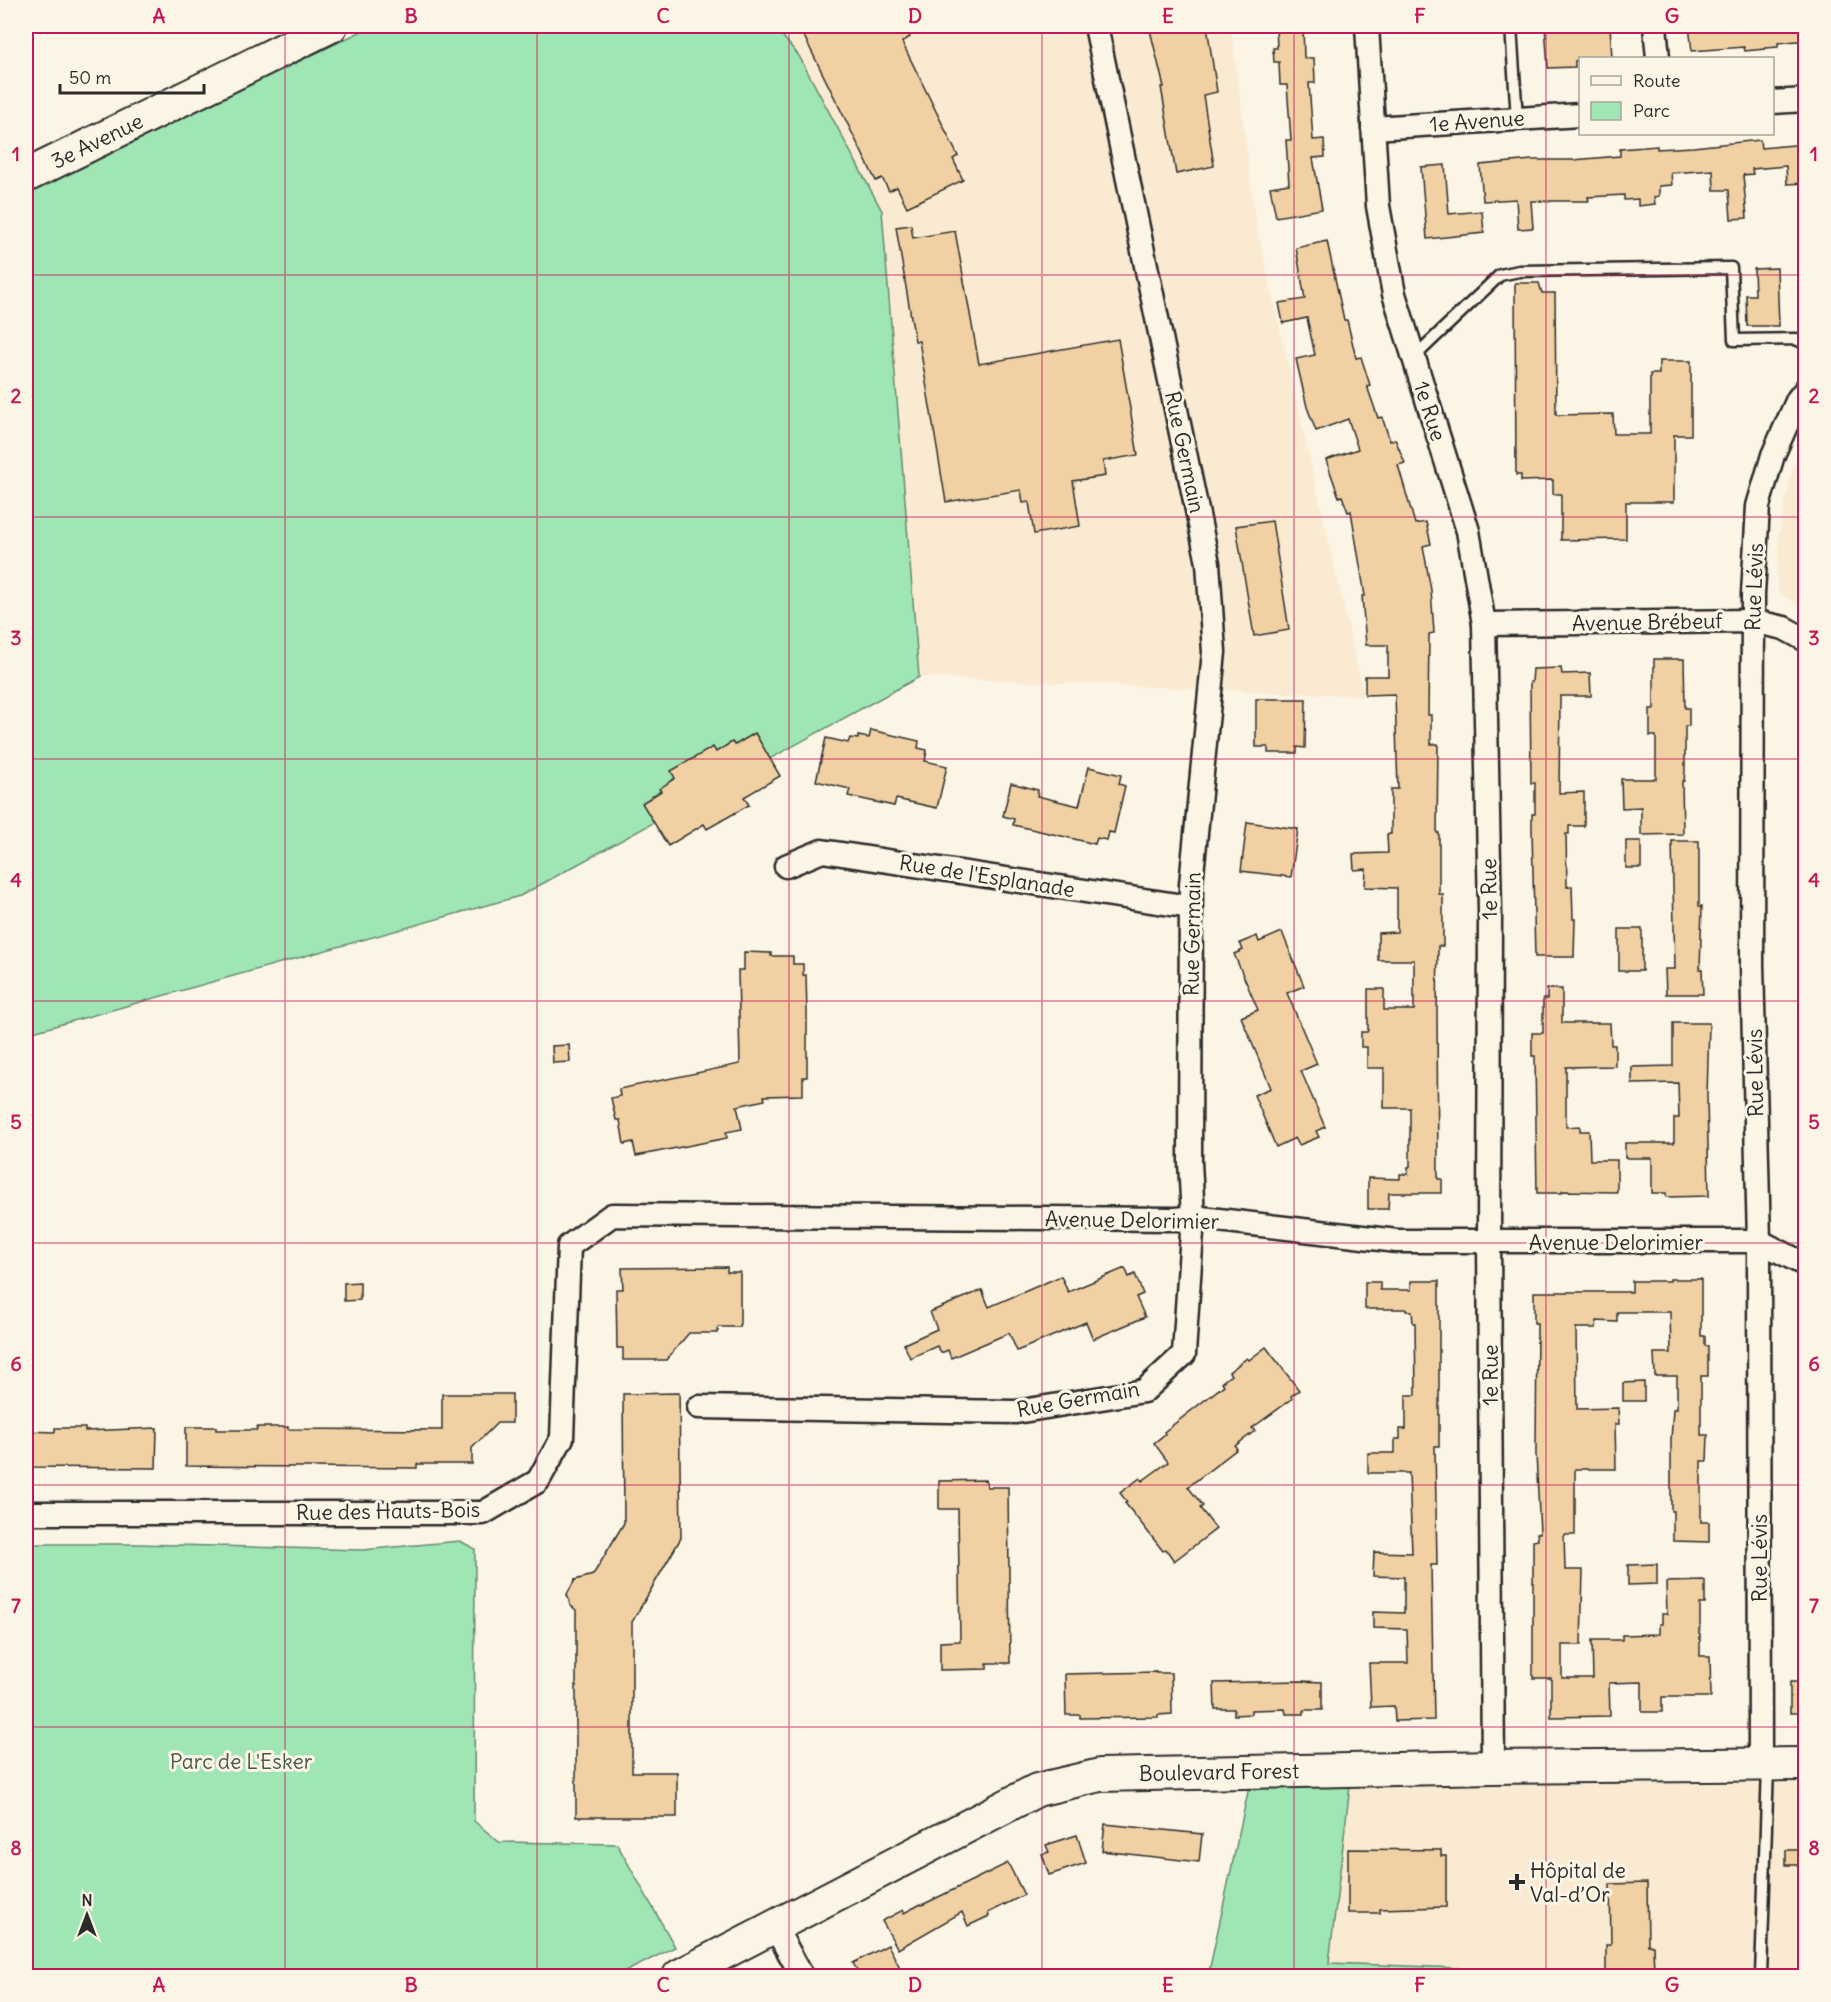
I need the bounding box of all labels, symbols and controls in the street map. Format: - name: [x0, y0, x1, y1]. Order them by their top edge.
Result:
- text: A: [153, 3, 166, 28]
- text: B: [404, 3, 418, 28]
- text: C: [656, 3, 670, 28]
- text: D: [908, 3, 922, 28]
- text: E: [1162, 3, 1174, 28]
- text: F: [1414, 3, 1426, 28]
- text: G: [1665, 3, 1679, 28]
- scale bar: [60, 57, 204, 95]
- legend: [1579, 57, 1774, 135]
- text: 50 m: [69, 66, 111, 89]
- text: Route: [1633, 69, 1681, 92]
- text: Parc: [1633, 99, 1670, 122]
- street label: 1e Avenue: [1429, 104, 1525, 138]
- street label: 3e Avenue: [47, 107, 147, 175]
- text: 1: [12, 141, 20, 166]
- text: 1: [1810, 141, 1818, 166]
- street label: 1e Rue: [1408, 378, 1452, 444]
- text: 2: [11, 383, 22, 408]
- text: 2: [1809, 383, 1820, 408]
- street label: Rue Germain: [1159, 389, 1211, 515]
- street label: Rue Lévis: [1739, 542, 1769, 632]
- street label: Avenue Brébeuf: [1572, 607, 1724, 637]
- text: 3: [10, 625, 22, 650]
- text: 3: [1808, 625, 1820, 650]
- street label: Rue de l'Esplanade: [897, 849, 1077, 903]
- street label: 1e Rue: [1475, 858, 1503, 920]
- text: 4: [10, 867, 22, 892]
- text: 4: [1808, 867, 1820, 892]
- street label: Rue Germain: [1177, 872, 1207, 996]
- street label: Rue Lévis: [1741, 1029, 1769, 1117]
- text: 5: [10, 1109, 22, 1134]
- text: 5: [1808, 1109, 1820, 1134]
- street label: Avenue Delorimier: [1045, 1205, 1220, 1235]
- street label: Avenue Delorimier: [1529, 1229, 1704, 1256]
- street label: 1e Rue: [1477, 1344, 1504, 1406]
- text: 6: [10, 1351, 22, 1376]
- text: 6: [1808, 1351, 1820, 1376]
- street label: Rue Germain: [1015, 1375, 1141, 1423]
- street label: Rue des Hauts-Bois: [296, 1496, 480, 1526]
- street label: Rue Lévis: [1746, 1514, 1773, 1602]
- text: 7: [11, 1593, 21, 1618]
- text: 7: [1809, 1593, 1819, 1618]
- park label: Parc de L'Esker: [170, 1748, 313, 1775]
- street label: Boulevard Forest: [1139, 1757, 1299, 1787]
- text: 8: [10, 1835, 22, 1860]
- text: 8: [1808, 1835, 1820, 1860]
- place label: Hôpital de Val-d’Or: [1530, 1857, 1626, 1908]
- marker: Hôpital de Val-d’Or: [1508, 1873, 1526, 1891]
- north arrow: [57, 1885, 117, 1945]
- text: N: [81, 1890, 93, 1910]
- text: A: [153, 1972, 166, 1997]
- text: B: [404, 1972, 418, 1997]
- text: C: [656, 1972, 670, 1997]
- text: D: [908, 1972, 922, 1997]
- text: E: [1162, 1972, 1174, 1997]
- text: F: [1414, 1972, 1426, 1997]
- text: G: [1665, 1972, 1679, 1997]

